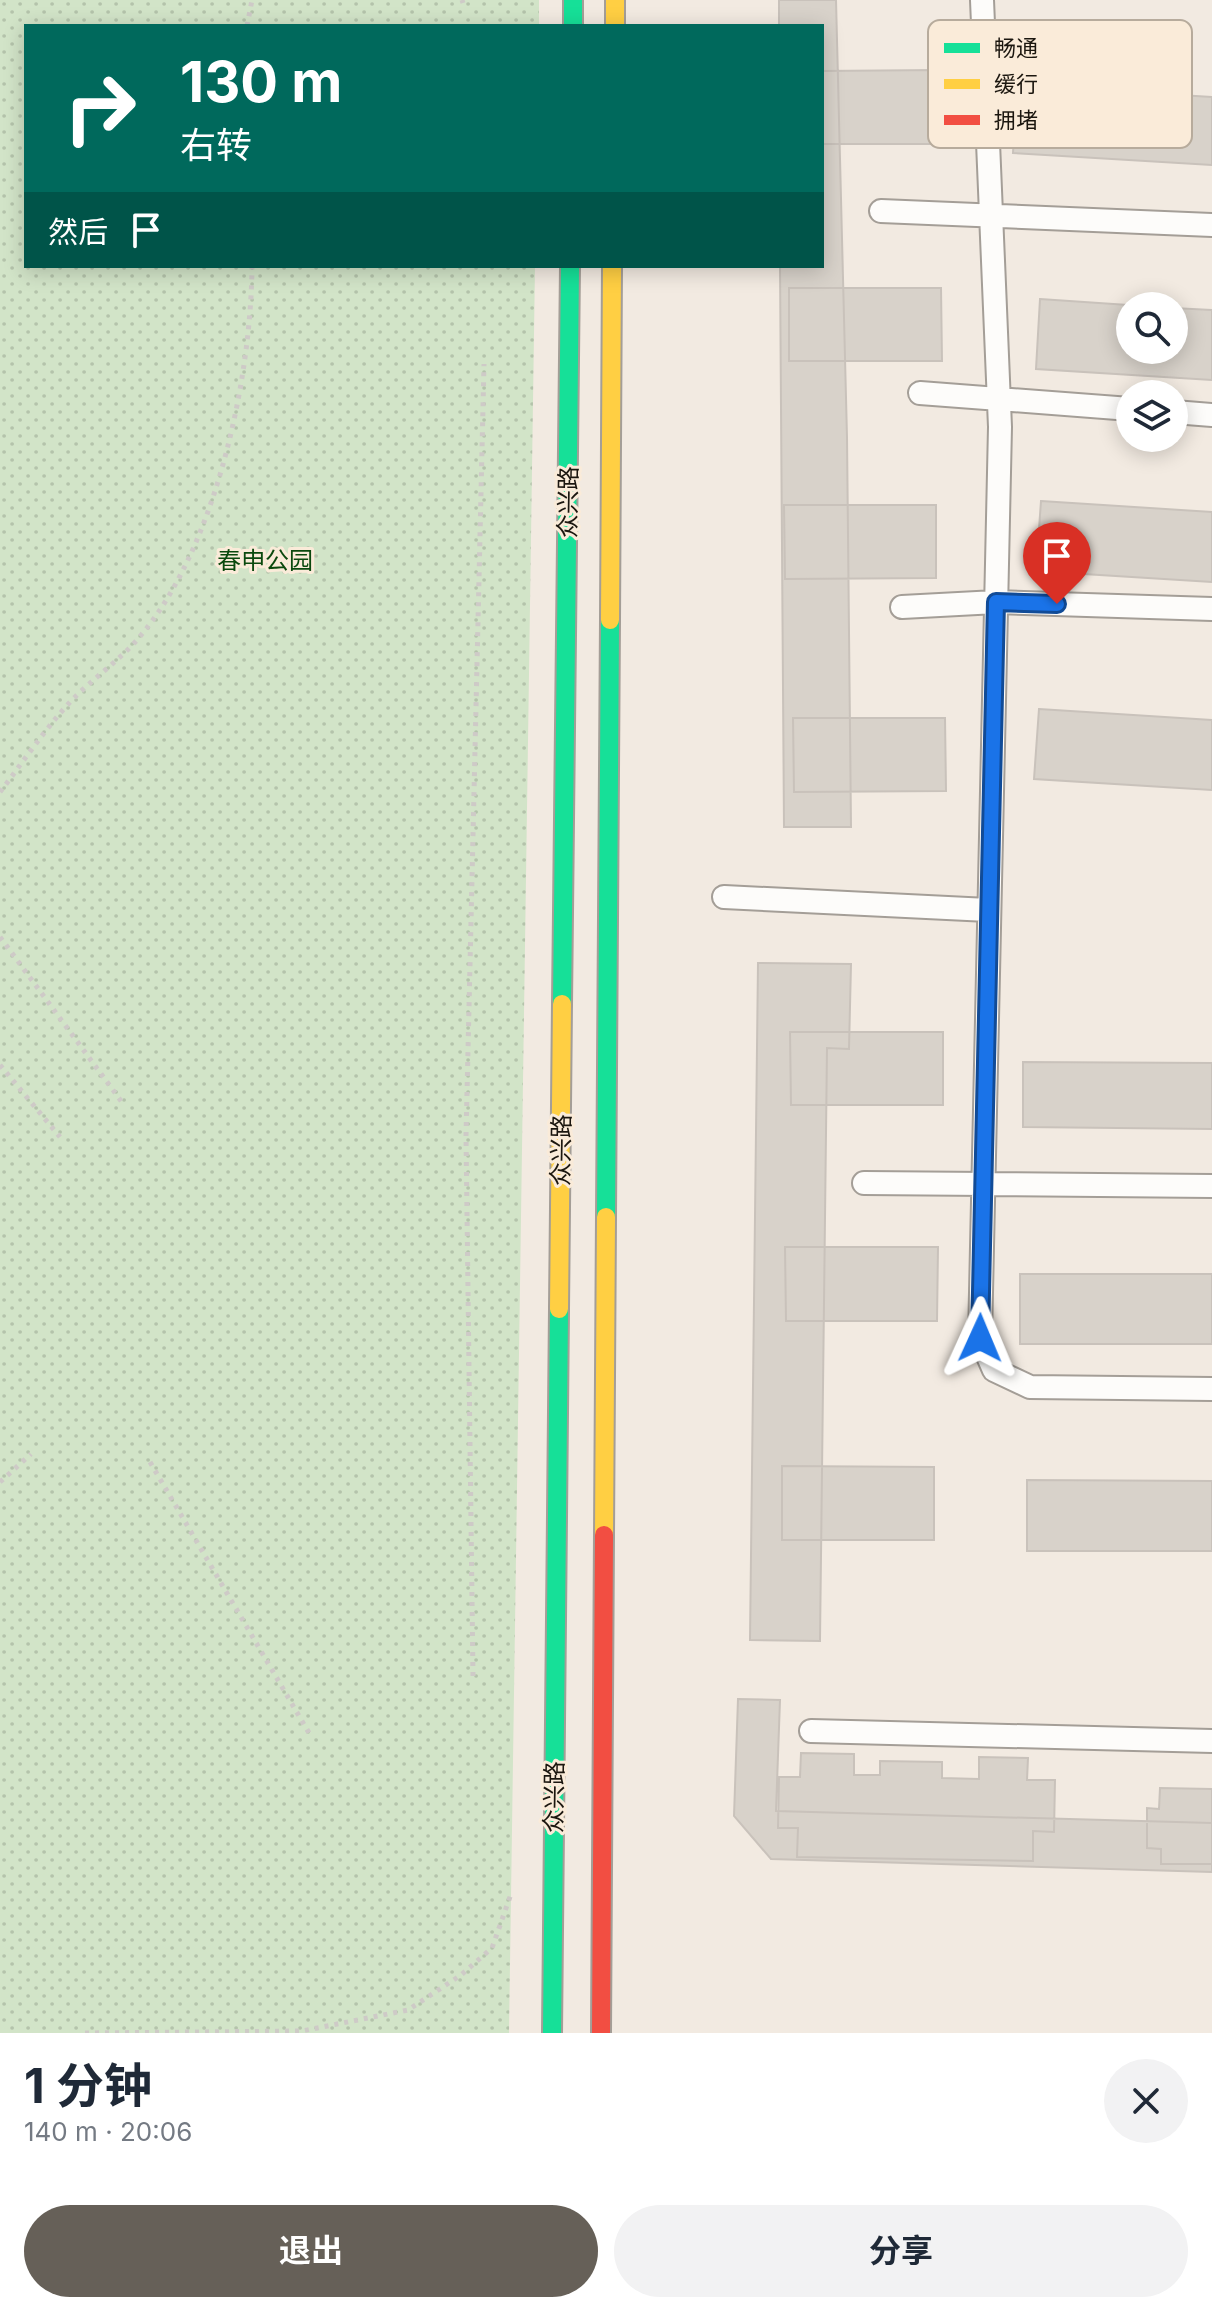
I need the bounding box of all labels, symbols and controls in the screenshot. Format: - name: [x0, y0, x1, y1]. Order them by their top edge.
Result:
- legend: [928, 20, 1192, 148]
- text: 畅通: [994, 35, 1038, 61]
- text: 130 m: [180, 48, 342, 116]
- icon: right: [48, 56, 152, 160]
- text: 缓行: [994, 71, 1038, 97]
- text: 拥堵: [994, 107, 1038, 133]
- text: 右转: [180, 123, 252, 167]
- icon: arrive: [124, 208, 168, 252]
- text: 然后: [48, 214, 108, 250]
- map controls: [1116, 292, 1188, 452]
- button: search: [1116, 292, 1188, 364]
- button: layers: [1116, 380, 1188, 452]
- street label: 众兴路: [553, 466, 583, 538]
- pin: [1023, 522, 1091, 604]
- icon: arrive: [1035, 534, 1079, 578]
- park label: 春申公园: [217, 546, 313, 575]
- street label: 众兴路: [546, 1114, 576, 1186]
- position arrow: [938, 1296, 1022, 1380]
- street label: 众兴路: [539, 1761, 569, 1833]
- text: 1 分钟: [24, 2056, 152, 2115]
- button: close: [1104, 2059, 1188, 2143]
- text: 140 m · 20:06: [24, 2116, 192, 2147]
- button: 退出: [24, 2205, 598, 2297]
- button: 分享: [614, 2205, 1188, 2297]

